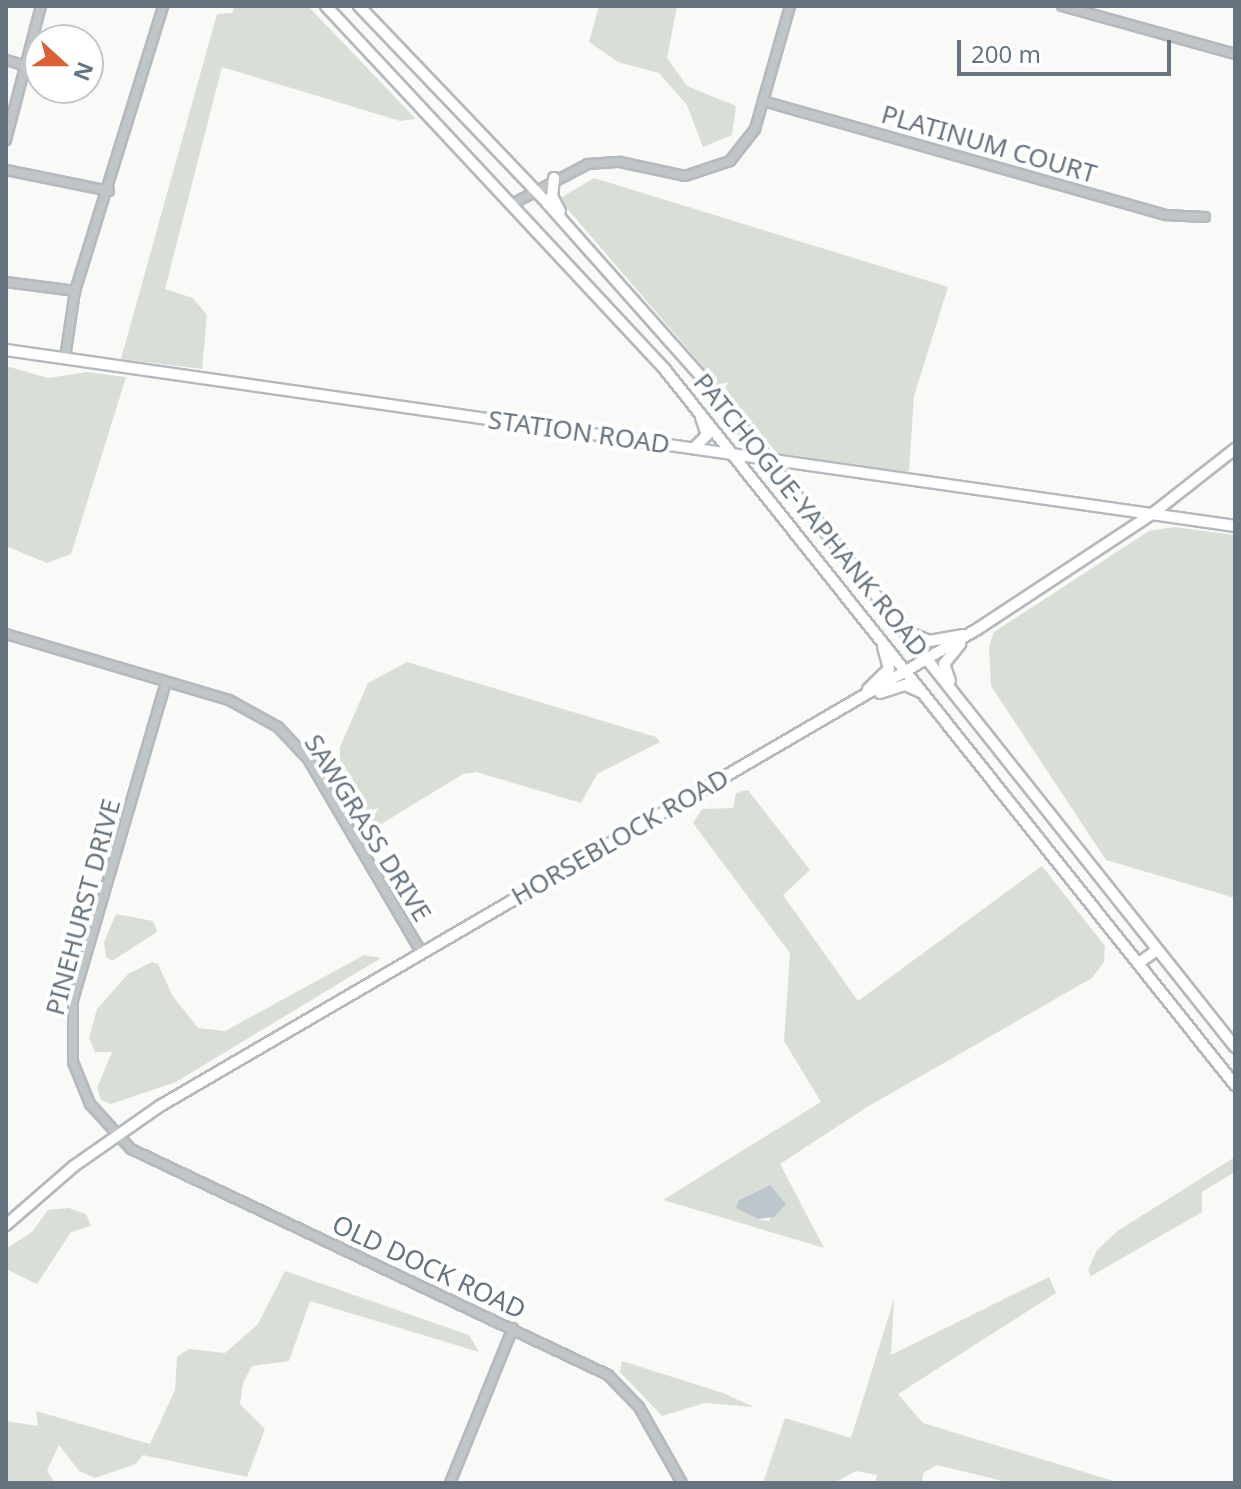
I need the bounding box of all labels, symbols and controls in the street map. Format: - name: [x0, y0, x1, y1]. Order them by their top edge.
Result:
- north arrow: [24, 24, 104, 104]
- scale bar: [961, 24, 1175, 74]
- text: 200 m: [971, 37, 1041, 70]
- text: N: [67, 58, 102, 86]
- street label: PLATINUM COURT: [878, 98, 1100, 190]
- street label: PATCHOGUE-YAPHANK ROAD: [687, 367, 935, 663]
- street label: STATION ROAD: [486, 404, 672, 460]
- street label: SAWGRASS DRIVE: [298, 729, 438, 927]
- street label: HORSEBLOCK ROAD: [506, 762, 734, 912]
- street label: PINEHURST DRIVE: [39, 795, 127, 1019]
- street label: OLD DOCK ROAD: [327, 1209, 531, 1325]

